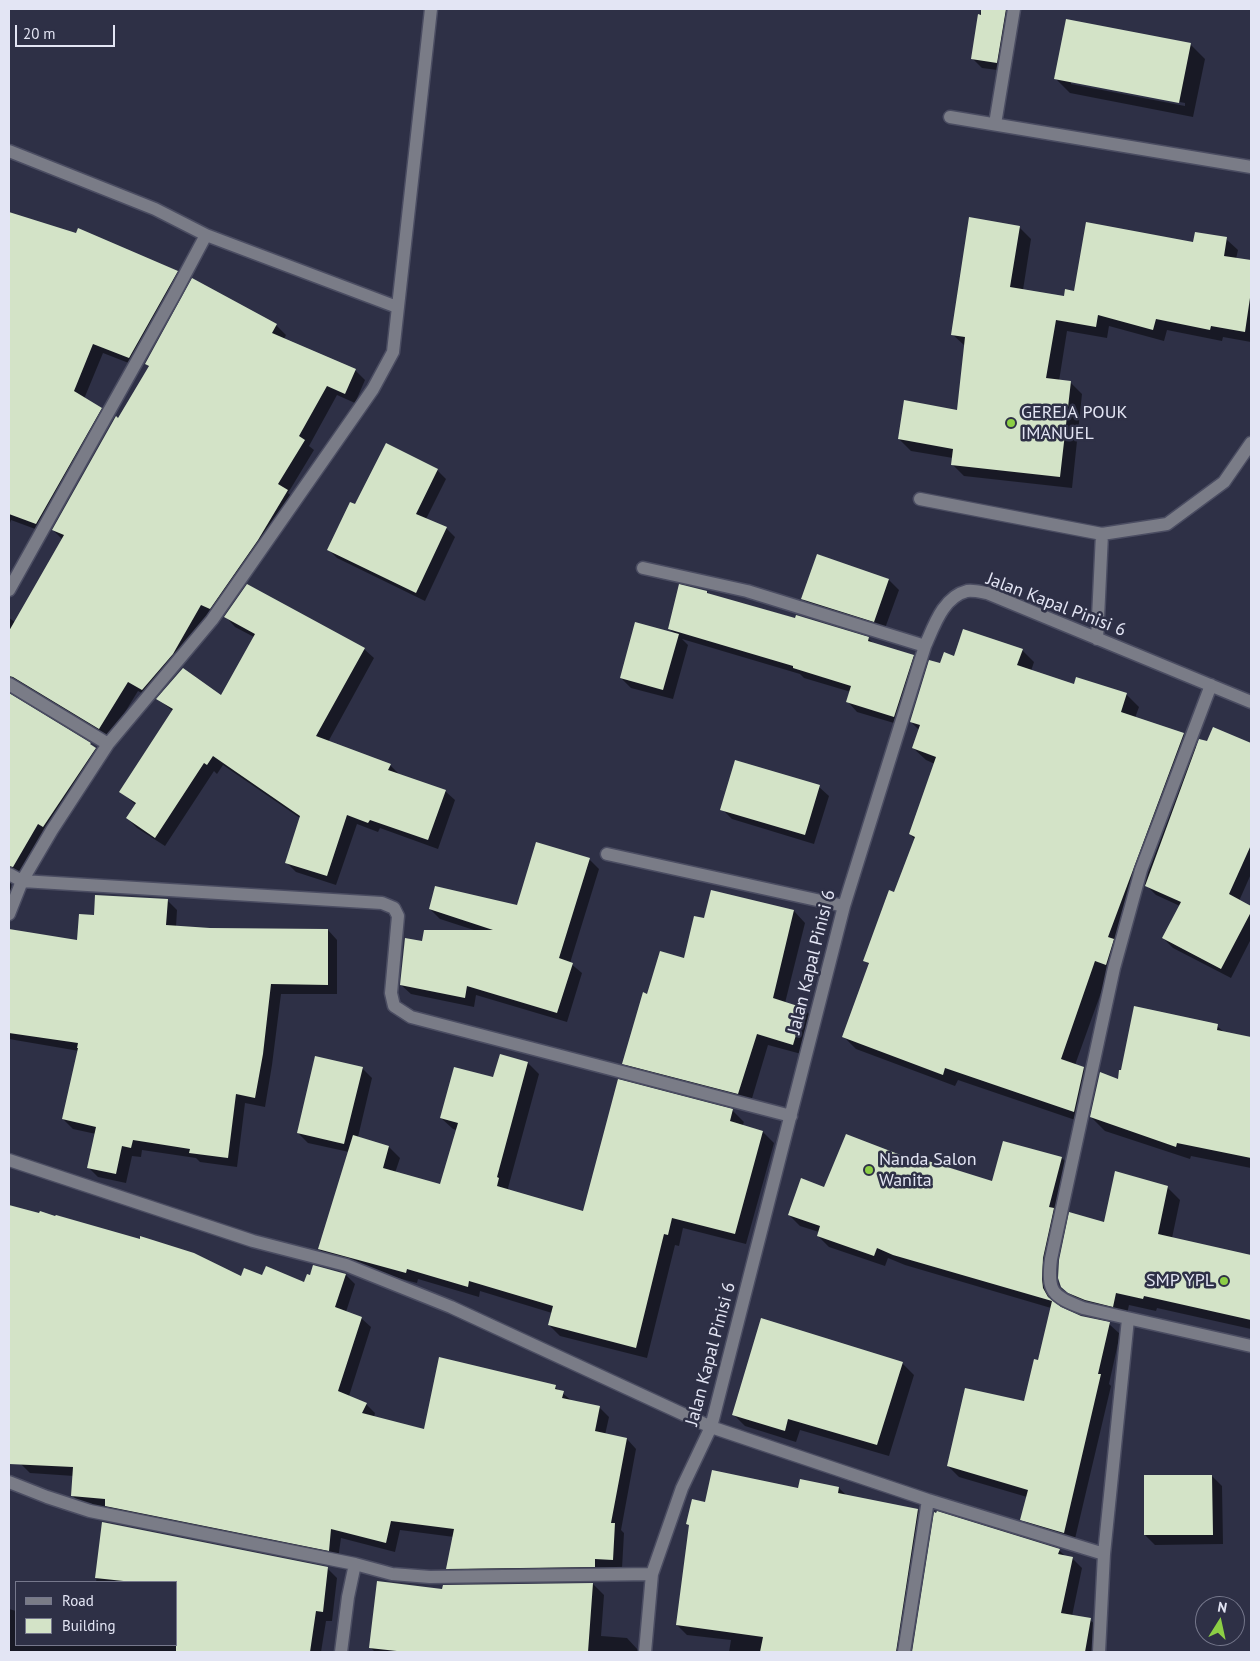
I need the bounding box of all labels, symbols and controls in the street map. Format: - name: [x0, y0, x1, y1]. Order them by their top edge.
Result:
- scale bar: [18, 15, 118, 47]
- text: 20 m: [23, 24, 56, 43]
- place label: GEREJA POUK IMANUEL: [1021, 402, 1127, 444]
- marker: GEREJA POUK IMANUEL: [1005, 417, 1017, 429]
- street label: Jalan Kapal Pinisi 6: [983, 568, 1129, 642]
- street label: Jalan Kapal Pinisi 6: [784, 888, 840, 1036]
- place label: Nanda Salon Wanita: [879, 1149, 977, 1192]
- marker: Nanda Salon Wanita: [863, 1164, 875, 1176]
- place label: SMP YPL: [1146, 1270, 1214, 1292]
- marker: SMP YPL: [1218, 1275, 1230, 1287]
- street label: Jalan Kapal Pinisi 6: [681, 1280, 741, 1428]
- legend: [15, 1581, 178, 1646]
- text: Road: [62, 1591, 94, 1610]
- north arrow: [1195, 1596, 1245, 1646]
- text: N: [1216, 1598, 1229, 1617]
- text: Building: [62, 1616, 116, 1635]

